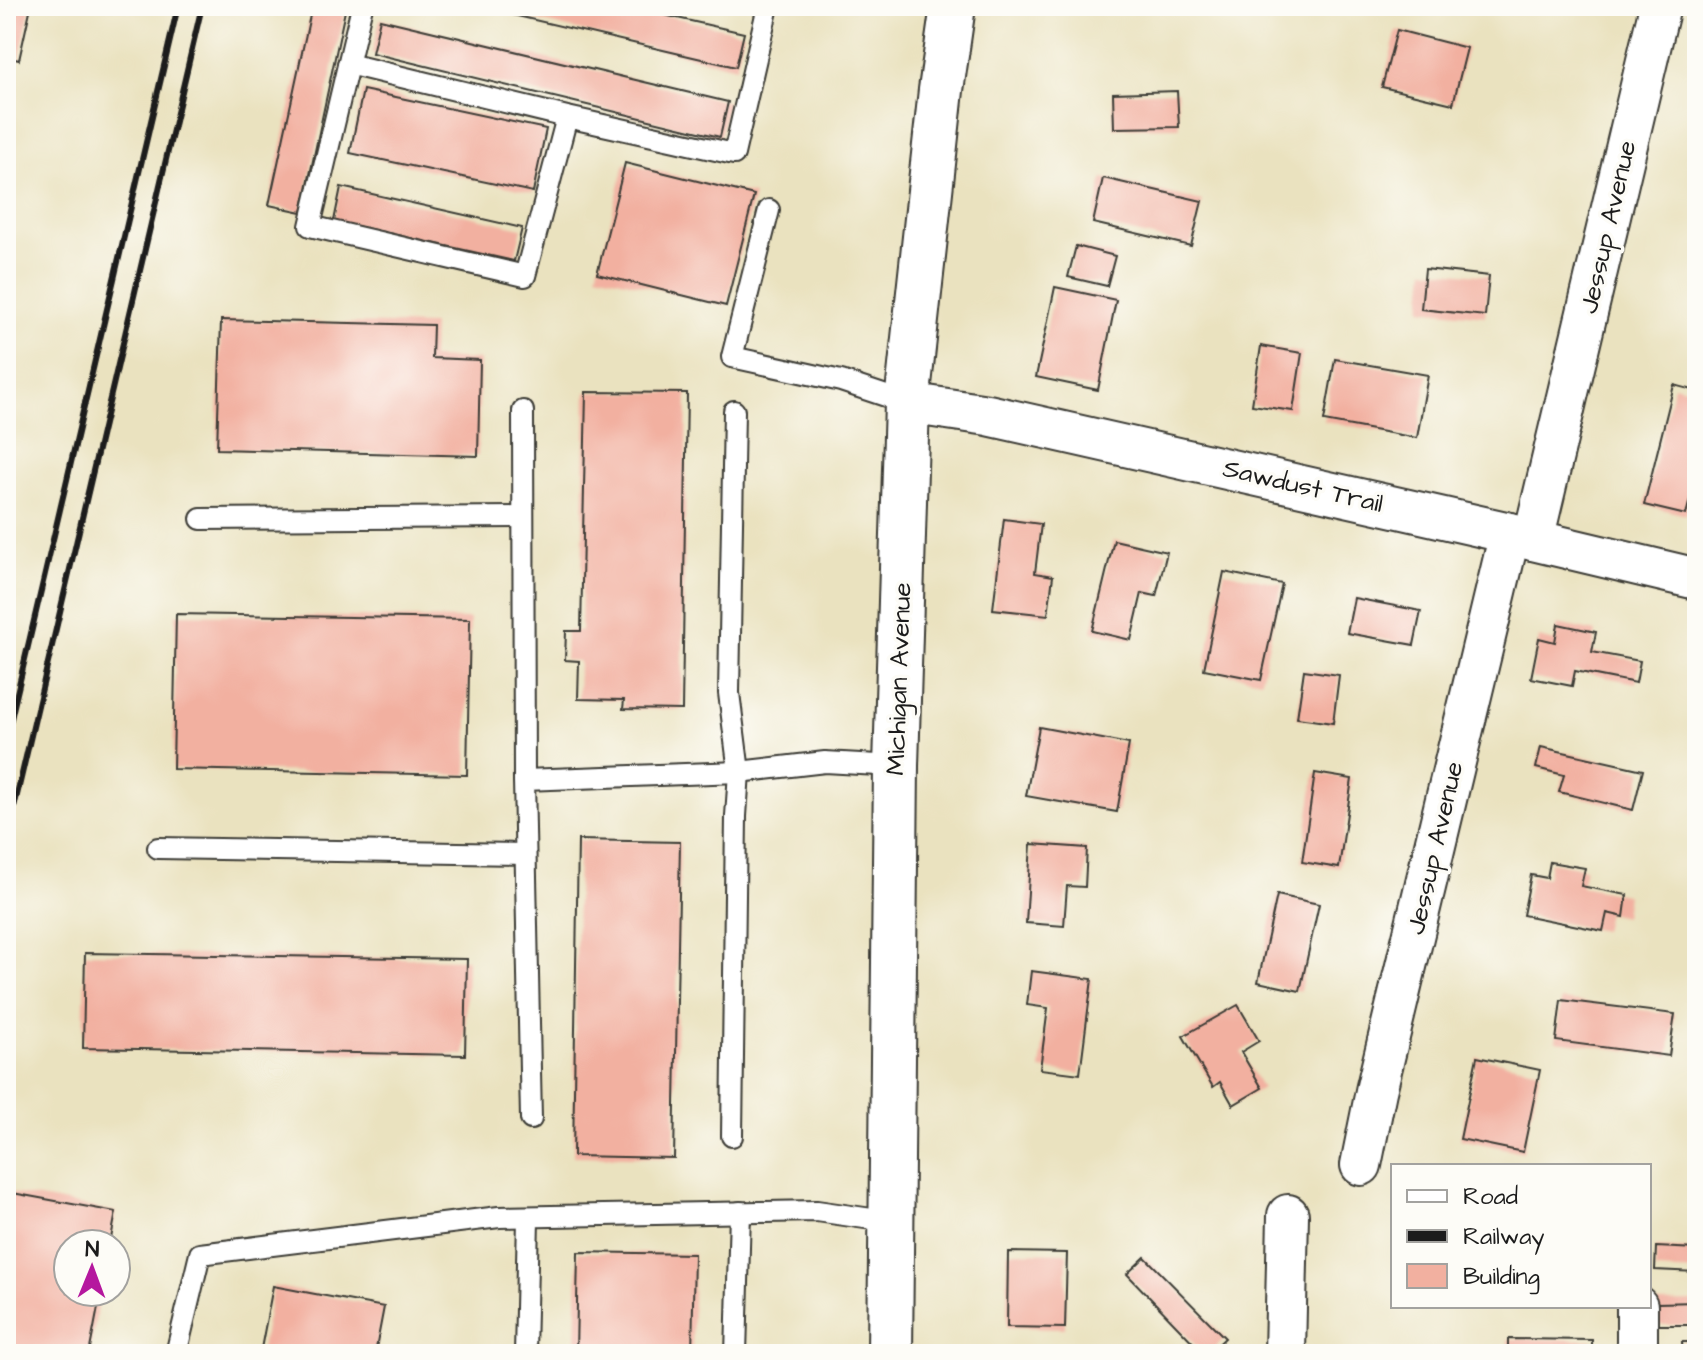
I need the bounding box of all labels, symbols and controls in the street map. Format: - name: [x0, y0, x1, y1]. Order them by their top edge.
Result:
- street label: Jessup Avenue: [1571, 137, 1645, 317]
- street label: Sawdust Trail: [1219, 450, 1387, 522]
- street label: Michigan Avenue: [878, 582, 922, 776]
- street label: Jessup Avenue: [1398, 758, 1472, 938]
- legend: [1391, 1164, 1651, 1308]
- text: Road: [1463, 1180, 1518, 1214]
- text: Railway: [1463, 1220, 1545, 1255]
- north arrow: [52, 1228, 132, 1308]
- text: N: [85, 1234, 100, 1265]
- text: Building: [1463, 1260, 1540, 1295]

